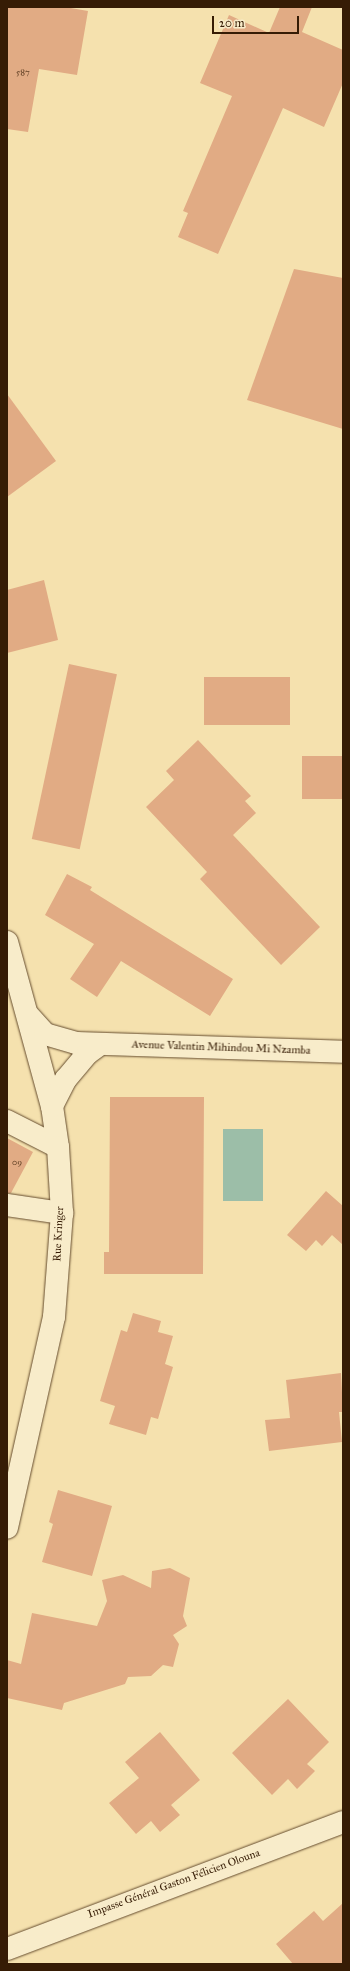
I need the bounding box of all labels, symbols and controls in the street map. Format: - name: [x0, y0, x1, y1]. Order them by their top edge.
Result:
- scale bar: [214, 8, 301, 34]
- text: 20 m: [219, 16, 245, 30]
- house number: 587: [16, 67, 30, 77]
- street label: Avenue Valentin Mihindou Mi Nzamba: [131, 1038, 311, 1058]
- house number: 09: [12, 1157, 22, 1167]
- street label: Rue Kringer: [51, 1206, 67, 1262]
- street label: Impasse Général Gaston Félicien Olouna: [86, 1847, 262, 1921]

